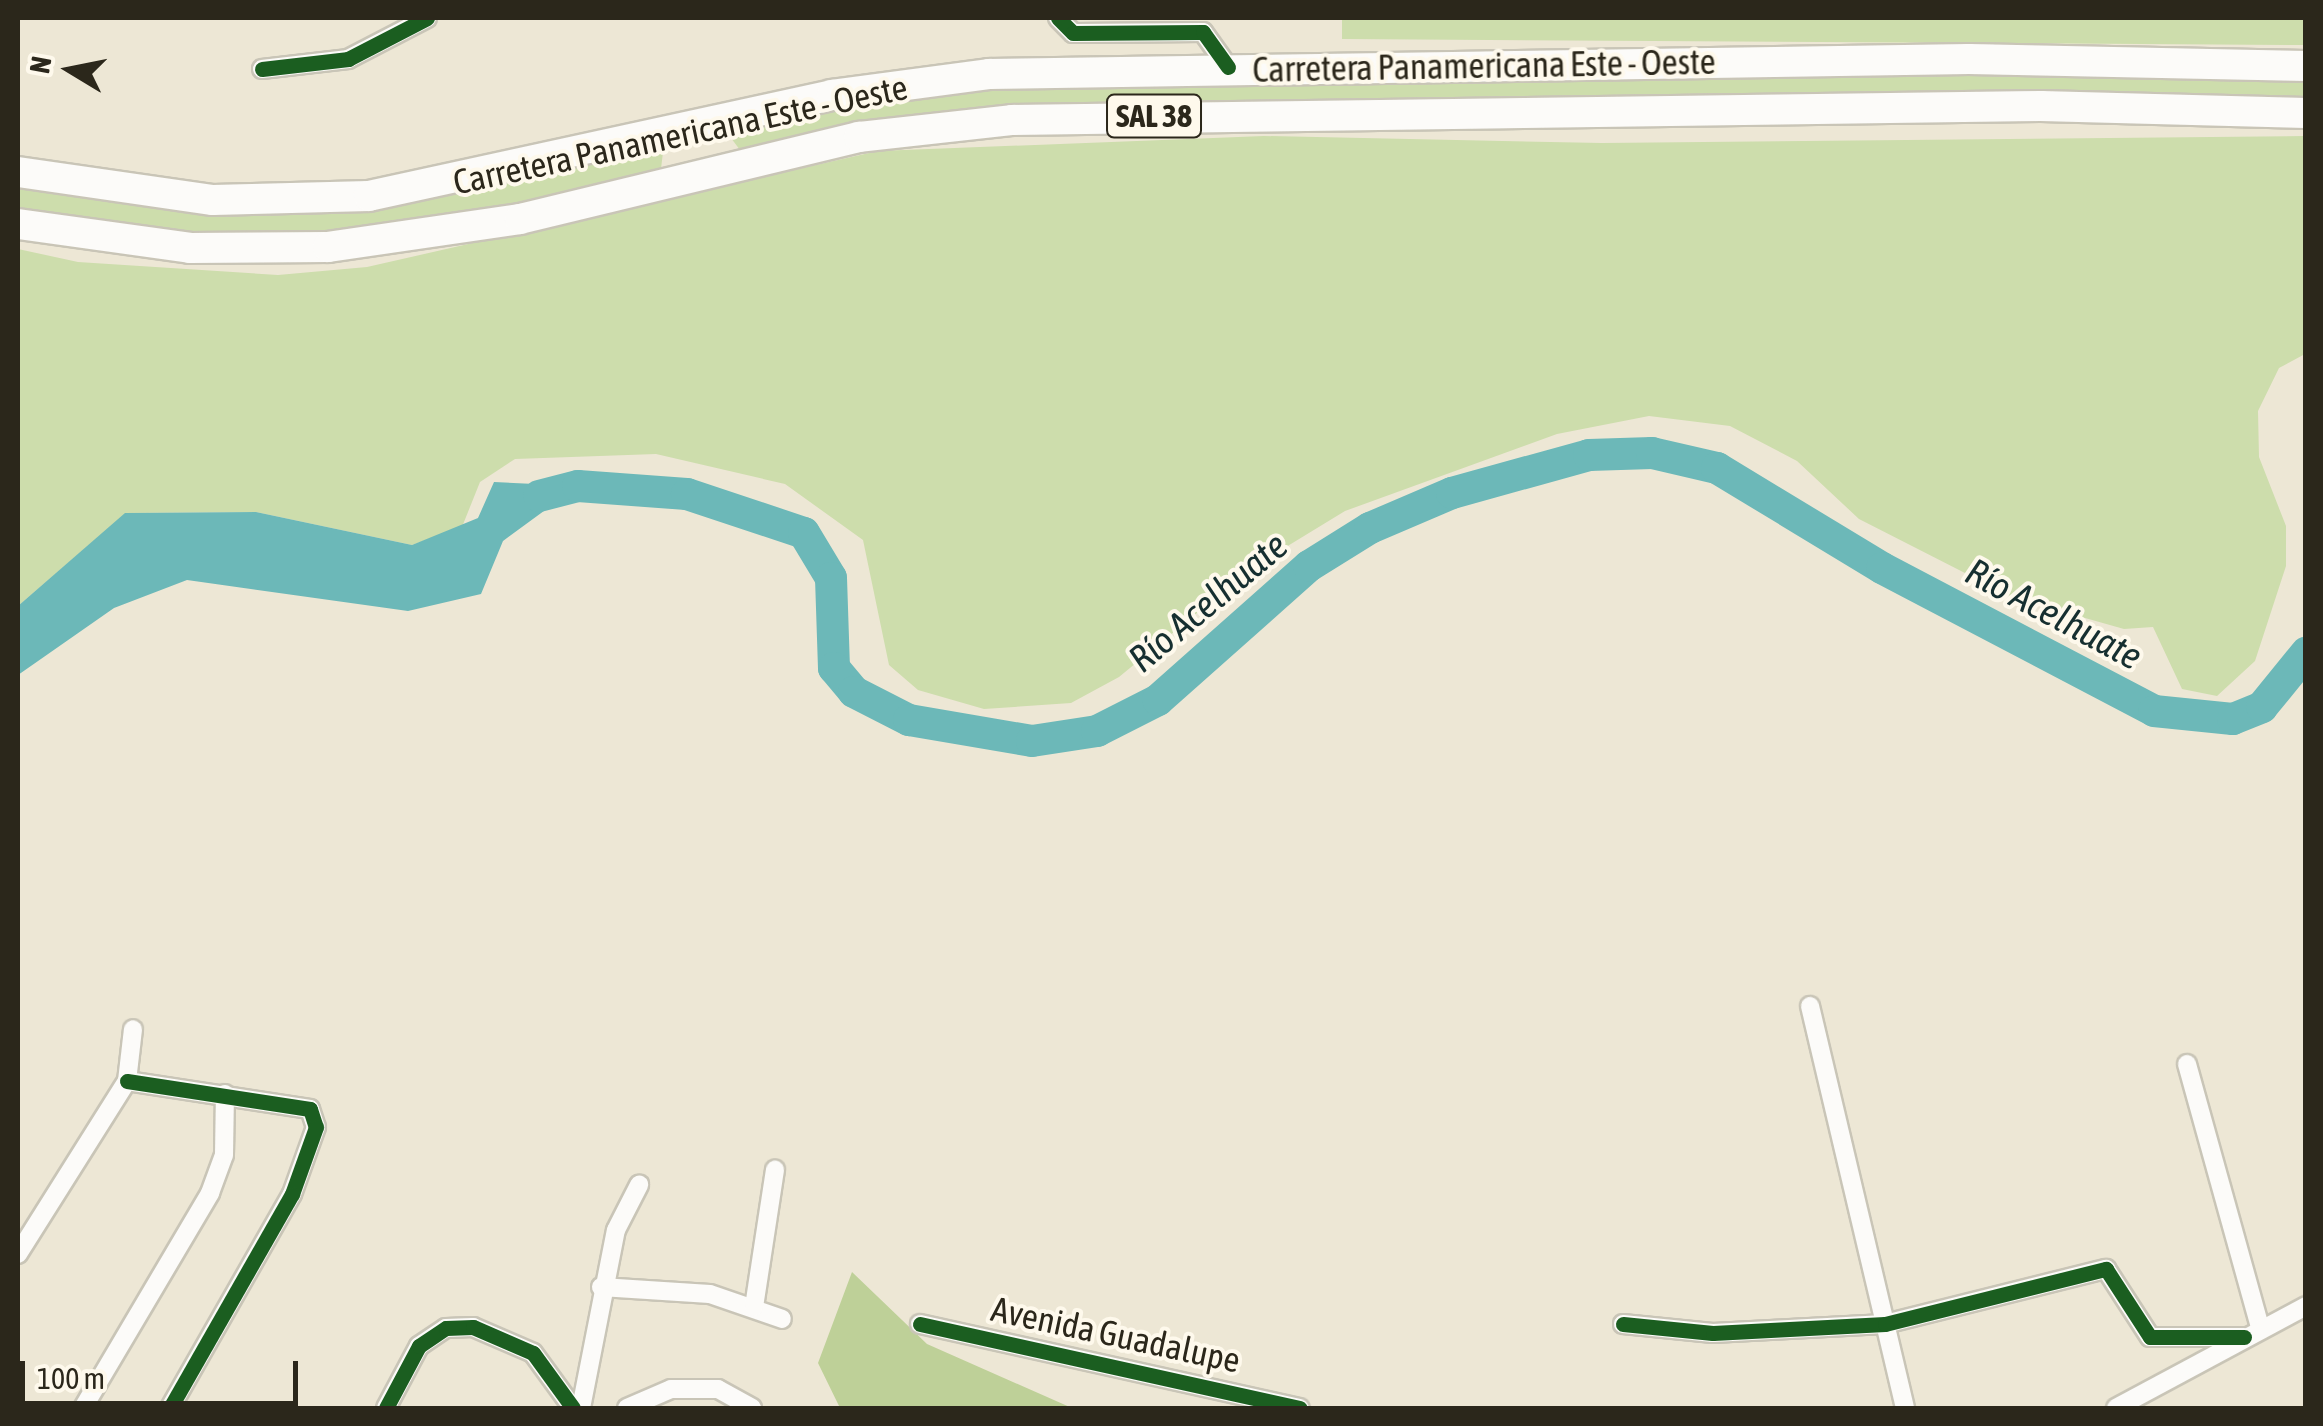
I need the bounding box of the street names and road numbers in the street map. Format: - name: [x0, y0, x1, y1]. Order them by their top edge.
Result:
- street label: Carretera Panamericana Este - Oeste: [1252, 40, 1716, 90]
- street label: Carretera Panamericana Este - Oeste: [449, 65, 911, 203]
- road number: SAL 38: [1104, 89, 1204, 143]
- street label: Avenida Guadalupe: [988, 1287, 1244, 1381]

